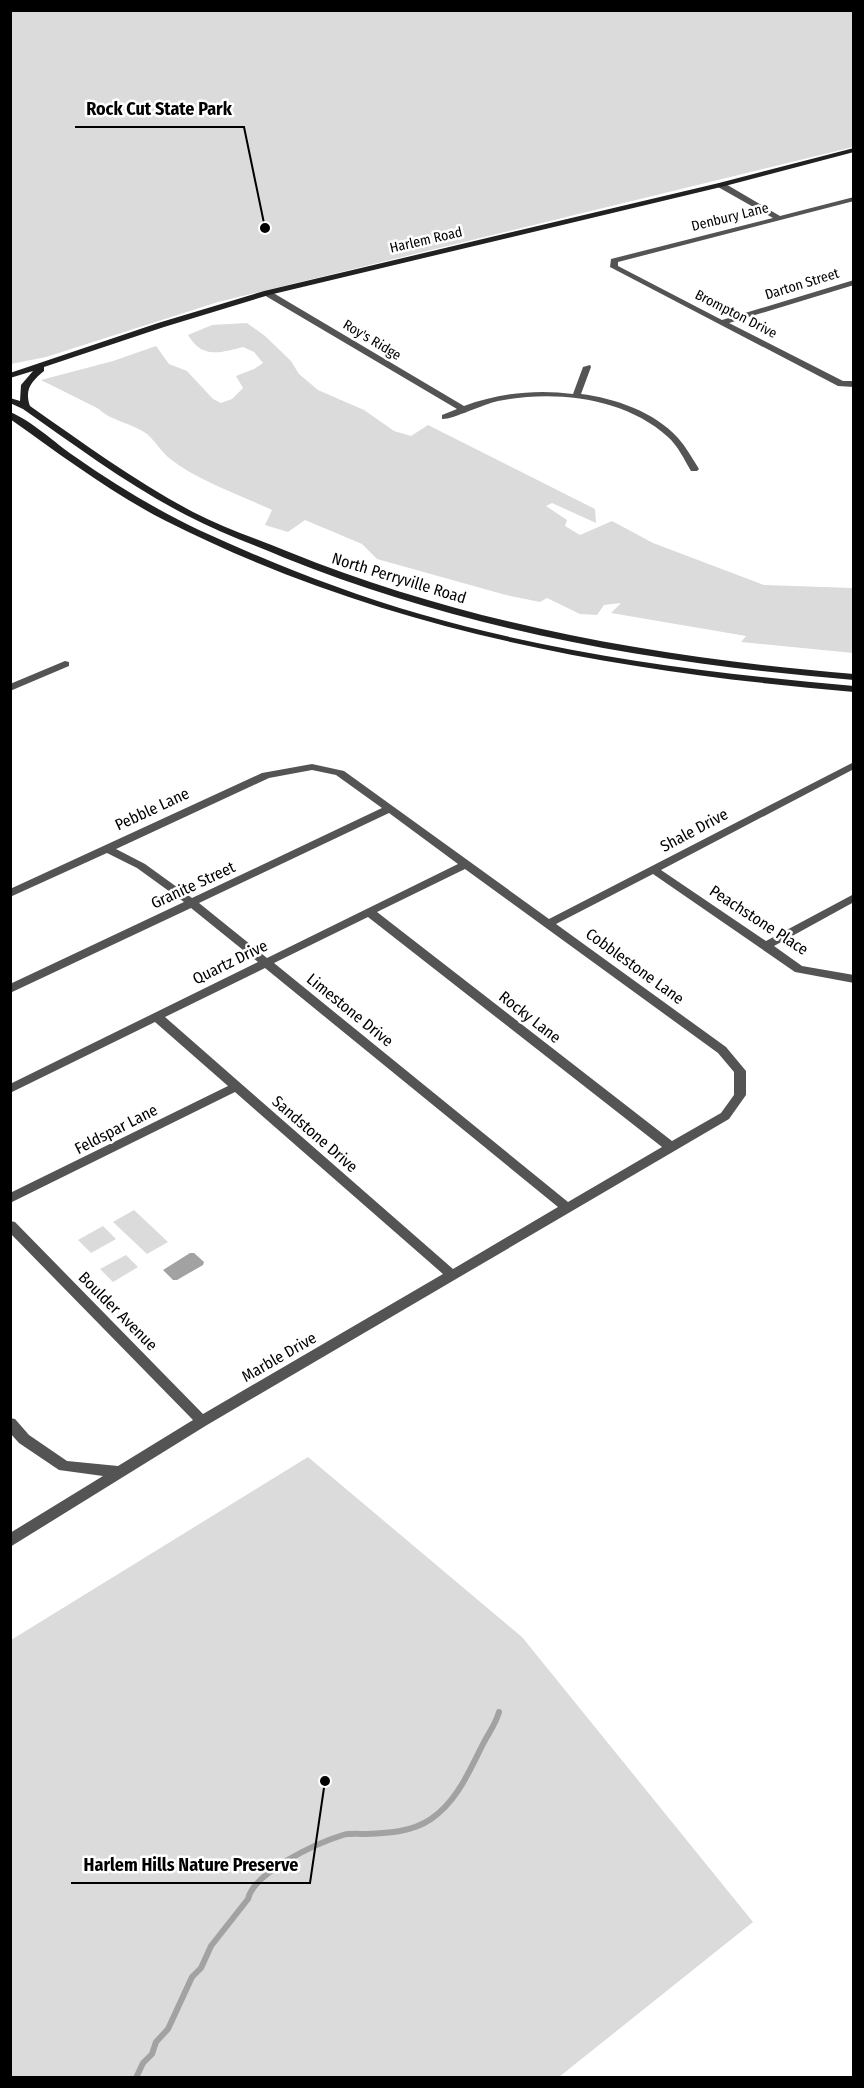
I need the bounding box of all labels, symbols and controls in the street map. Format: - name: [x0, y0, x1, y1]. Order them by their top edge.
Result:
- callout: Rock Cut State Park: [75, 91, 244, 127]
- text: Rock Cut State Park: [86, 98, 233, 120]
- street label: Denbury Lane: [690, 199, 770, 235]
- street label: Harlem Road: [388, 223, 464, 257]
- street label: Darton Street: [763, 265, 841, 303]
- street label: Brompton Drive: [692, 286, 780, 342]
- street label: Roy's Ridge: [340, 316, 404, 364]
- street label: North Perryville Road: [329, 549, 469, 607]
- street label: Pebble Lane: [112, 783, 192, 834]
- street label: Shale Drive: [657, 804, 731, 856]
- street label: Granite Street: [148, 857, 239, 913]
- street label: Peachstone Place: [706, 881, 812, 959]
- street label: Cobblestone Lane: [582, 924, 688, 1008]
- street label: Quartz Drive: [189, 936, 271, 988]
- street label: Limestone Drive: [303, 969, 397, 1051]
- street label: Rocky Lane: [495, 987, 565, 1047]
- street label: Sandstone Drive: [268, 1092, 362, 1176]
- street label: Feldspar Lane: [71, 1100, 161, 1158]
- street label: Boulder Avenue: [75, 1268, 161, 1354]
- street label: Marble Drive: [238, 1328, 320, 1386]
- callout: Harlem Hills Nature Preserve: [71, 1847, 310, 1883]
- text: Harlem Hills Nature Preserve: [84, 1854, 298, 1876]

